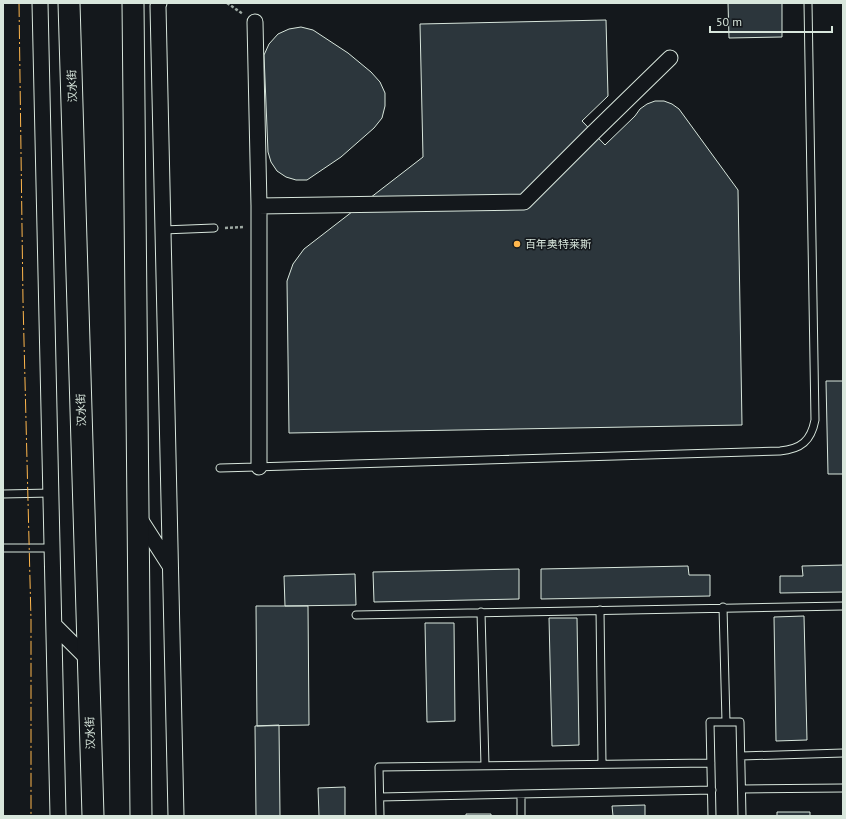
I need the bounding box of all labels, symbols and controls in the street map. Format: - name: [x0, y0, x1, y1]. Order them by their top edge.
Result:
- scale bar: [710, 8, 832, 34]
- text: 50 m: [716, 14, 742, 29]
- street label: 汉水街: [64, 69, 80, 103]
- place label: 百年奥特莱斯: [525, 237, 591, 251]
- marker: 百年奥特莱斯: [512, 239, 522, 249]
- street label: 汉水街: [73, 393, 89, 427]
- street label: 汉水街: [82, 716, 98, 750]

